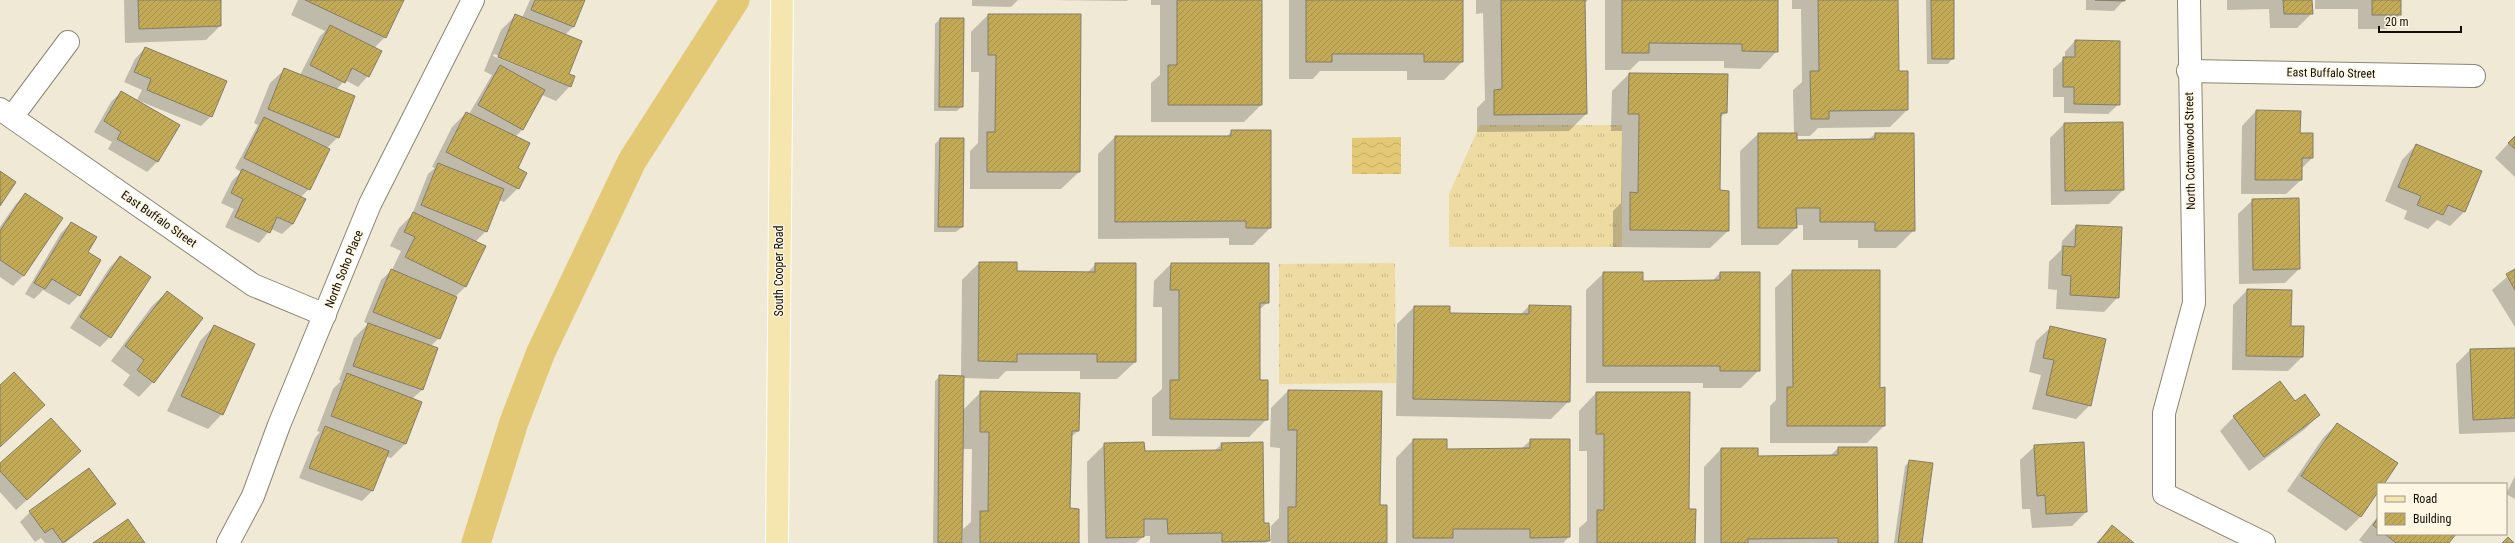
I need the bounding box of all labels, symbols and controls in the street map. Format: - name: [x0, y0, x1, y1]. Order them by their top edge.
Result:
- scale bar: [2379, 8, 2461, 34]
- text: 20 m: [2385, 15, 2409, 29]
- street label: East Buffalo Street: [2286, 65, 2376, 81]
- street label: North Cottonwood Street: [2182, 92, 2198, 210]
- street label: East Buffalo Street: [119, 188, 200, 250]
- street label: South Cooper Road: [772, 225, 786, 317]
- street label: North Soho Place: [322, 228, 366, 310]
- legend: [2377, 483, 2507, 535]
- text: Road: [2413, 492, 2437, 506]
- text: Building: [2413, 512, 2451, 526]

